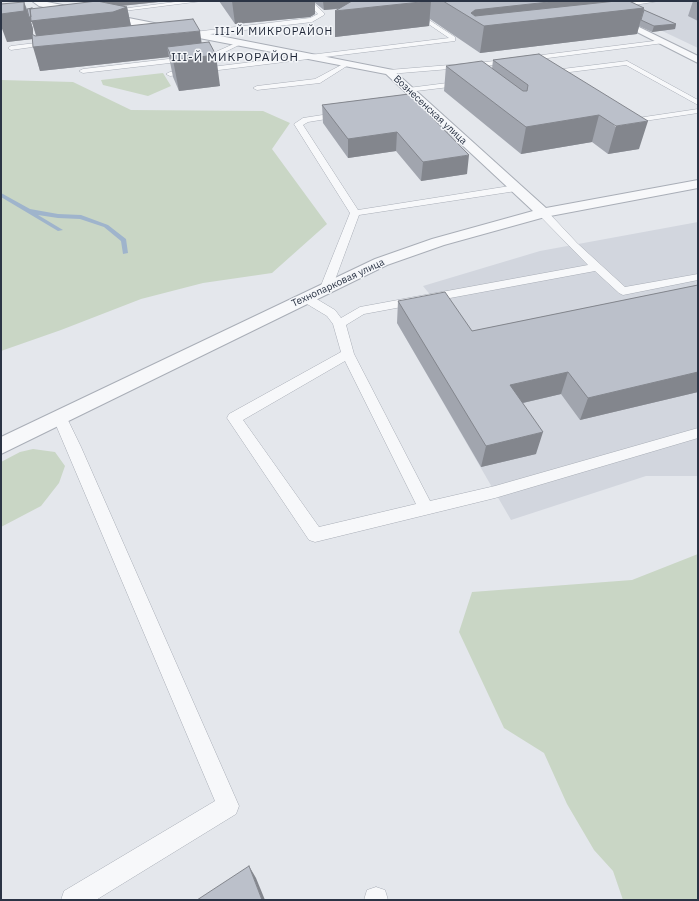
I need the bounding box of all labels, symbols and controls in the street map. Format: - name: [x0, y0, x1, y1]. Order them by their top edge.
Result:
- district label: III-Й МИКРОРАЙОН: [215, 25, 333, 39]
- district label: III-Й МИКРОРАЙОН: [171, 51, 299, 65]
- street label: Вознесенская улица: [391, 73, 469, 147]
- street label: Технопарковая улица: [290, 256, 386, 310]

